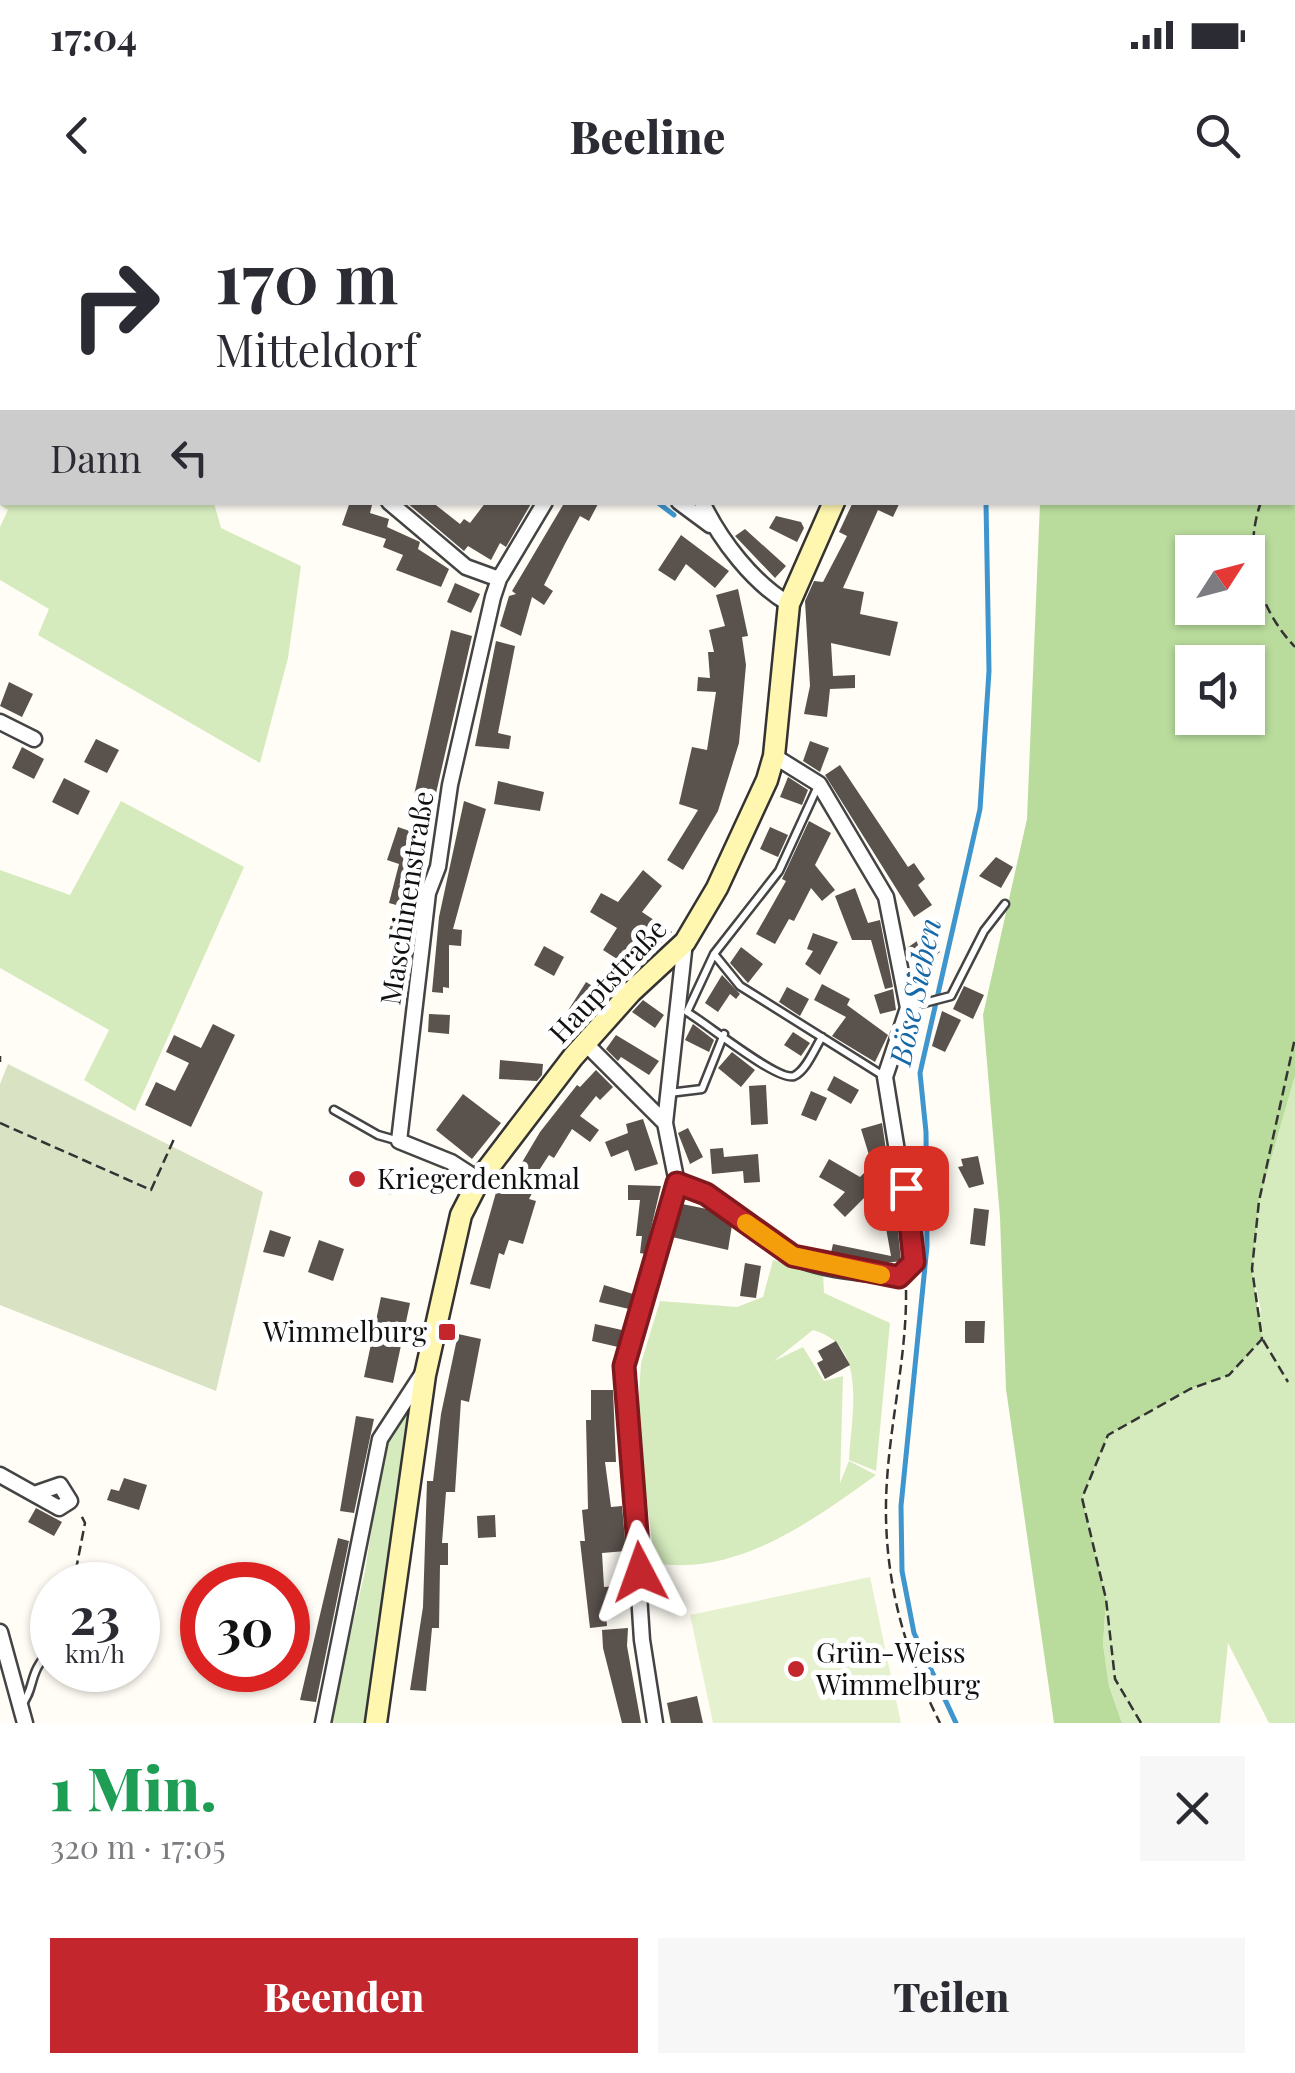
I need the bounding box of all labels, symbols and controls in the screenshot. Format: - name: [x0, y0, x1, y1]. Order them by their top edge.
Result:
- text: 17:04: [50, 10, 137, 61]
- text: Beeline: [570, 105, 725, 165]
- icon: back: [50, 108, 105, 163]
- icon: search: [1190, 108, 1245, 163]
- text: 170 m: [215, 228, 398, 322]
- icon: right: [50, 240, 180, 370]
- text: Mitteldorf: [215, 318, 418, 378]
- icon: left: [162, 430, 217, 485]
- text: Dann: [50, 432, 142, 483]
- north arrow: [1175, 535, 1265, 625]
- map controls: [1175, 535, 1265, 735]
- button: sound: [1175, 645, 1265, 735]
- street label: Maschinenstraße: [370, 788, 441, 1007]
- street label: Hauptstraße: [540, 910, 674, 1050]
- water label: Böse Sieben: [879, 914, 949, 1070]
- pin: [864, 1146, 949, 1231]
- place label: Kriegerdenkmal: [377, 1159, 580, 1196]
- icon: arrive: [879, 1161, 934, 1216]
- marker: Kriegerdenkmal: [346, 1168, 368, 1190]
- place label: Wimmelburg: [262, 1312, 427, 1349]
- marker: Wimmelburg: [436, 1321, 458, 1343]
- position arrow: [588, 1520, 692, 1624]
- speed limit sign: 30: [180, 1562, 310, 1692]
- text: 23: [70, 1581, 120, 1648]
- place label: Grün-Weiss Wimmelburg: [815, 1633, 980, 1702]
- text: km/h: [65, 1636, 125, 1669]
- marker: Grün-Weiss Wimmelburg: [785, 1658, 807, 1680]
- text: 1 Min.: [50, 1746, 217, 1826]
- button: close: [1140, 1756, 1245, 1861]
- text: 320 m · 17:05: [50, 1824, 226, 1867]
- button: Beenden: [50, 1938, 638, 2053]
- button: Teilen: [658, 1938, 1245, 2053]

